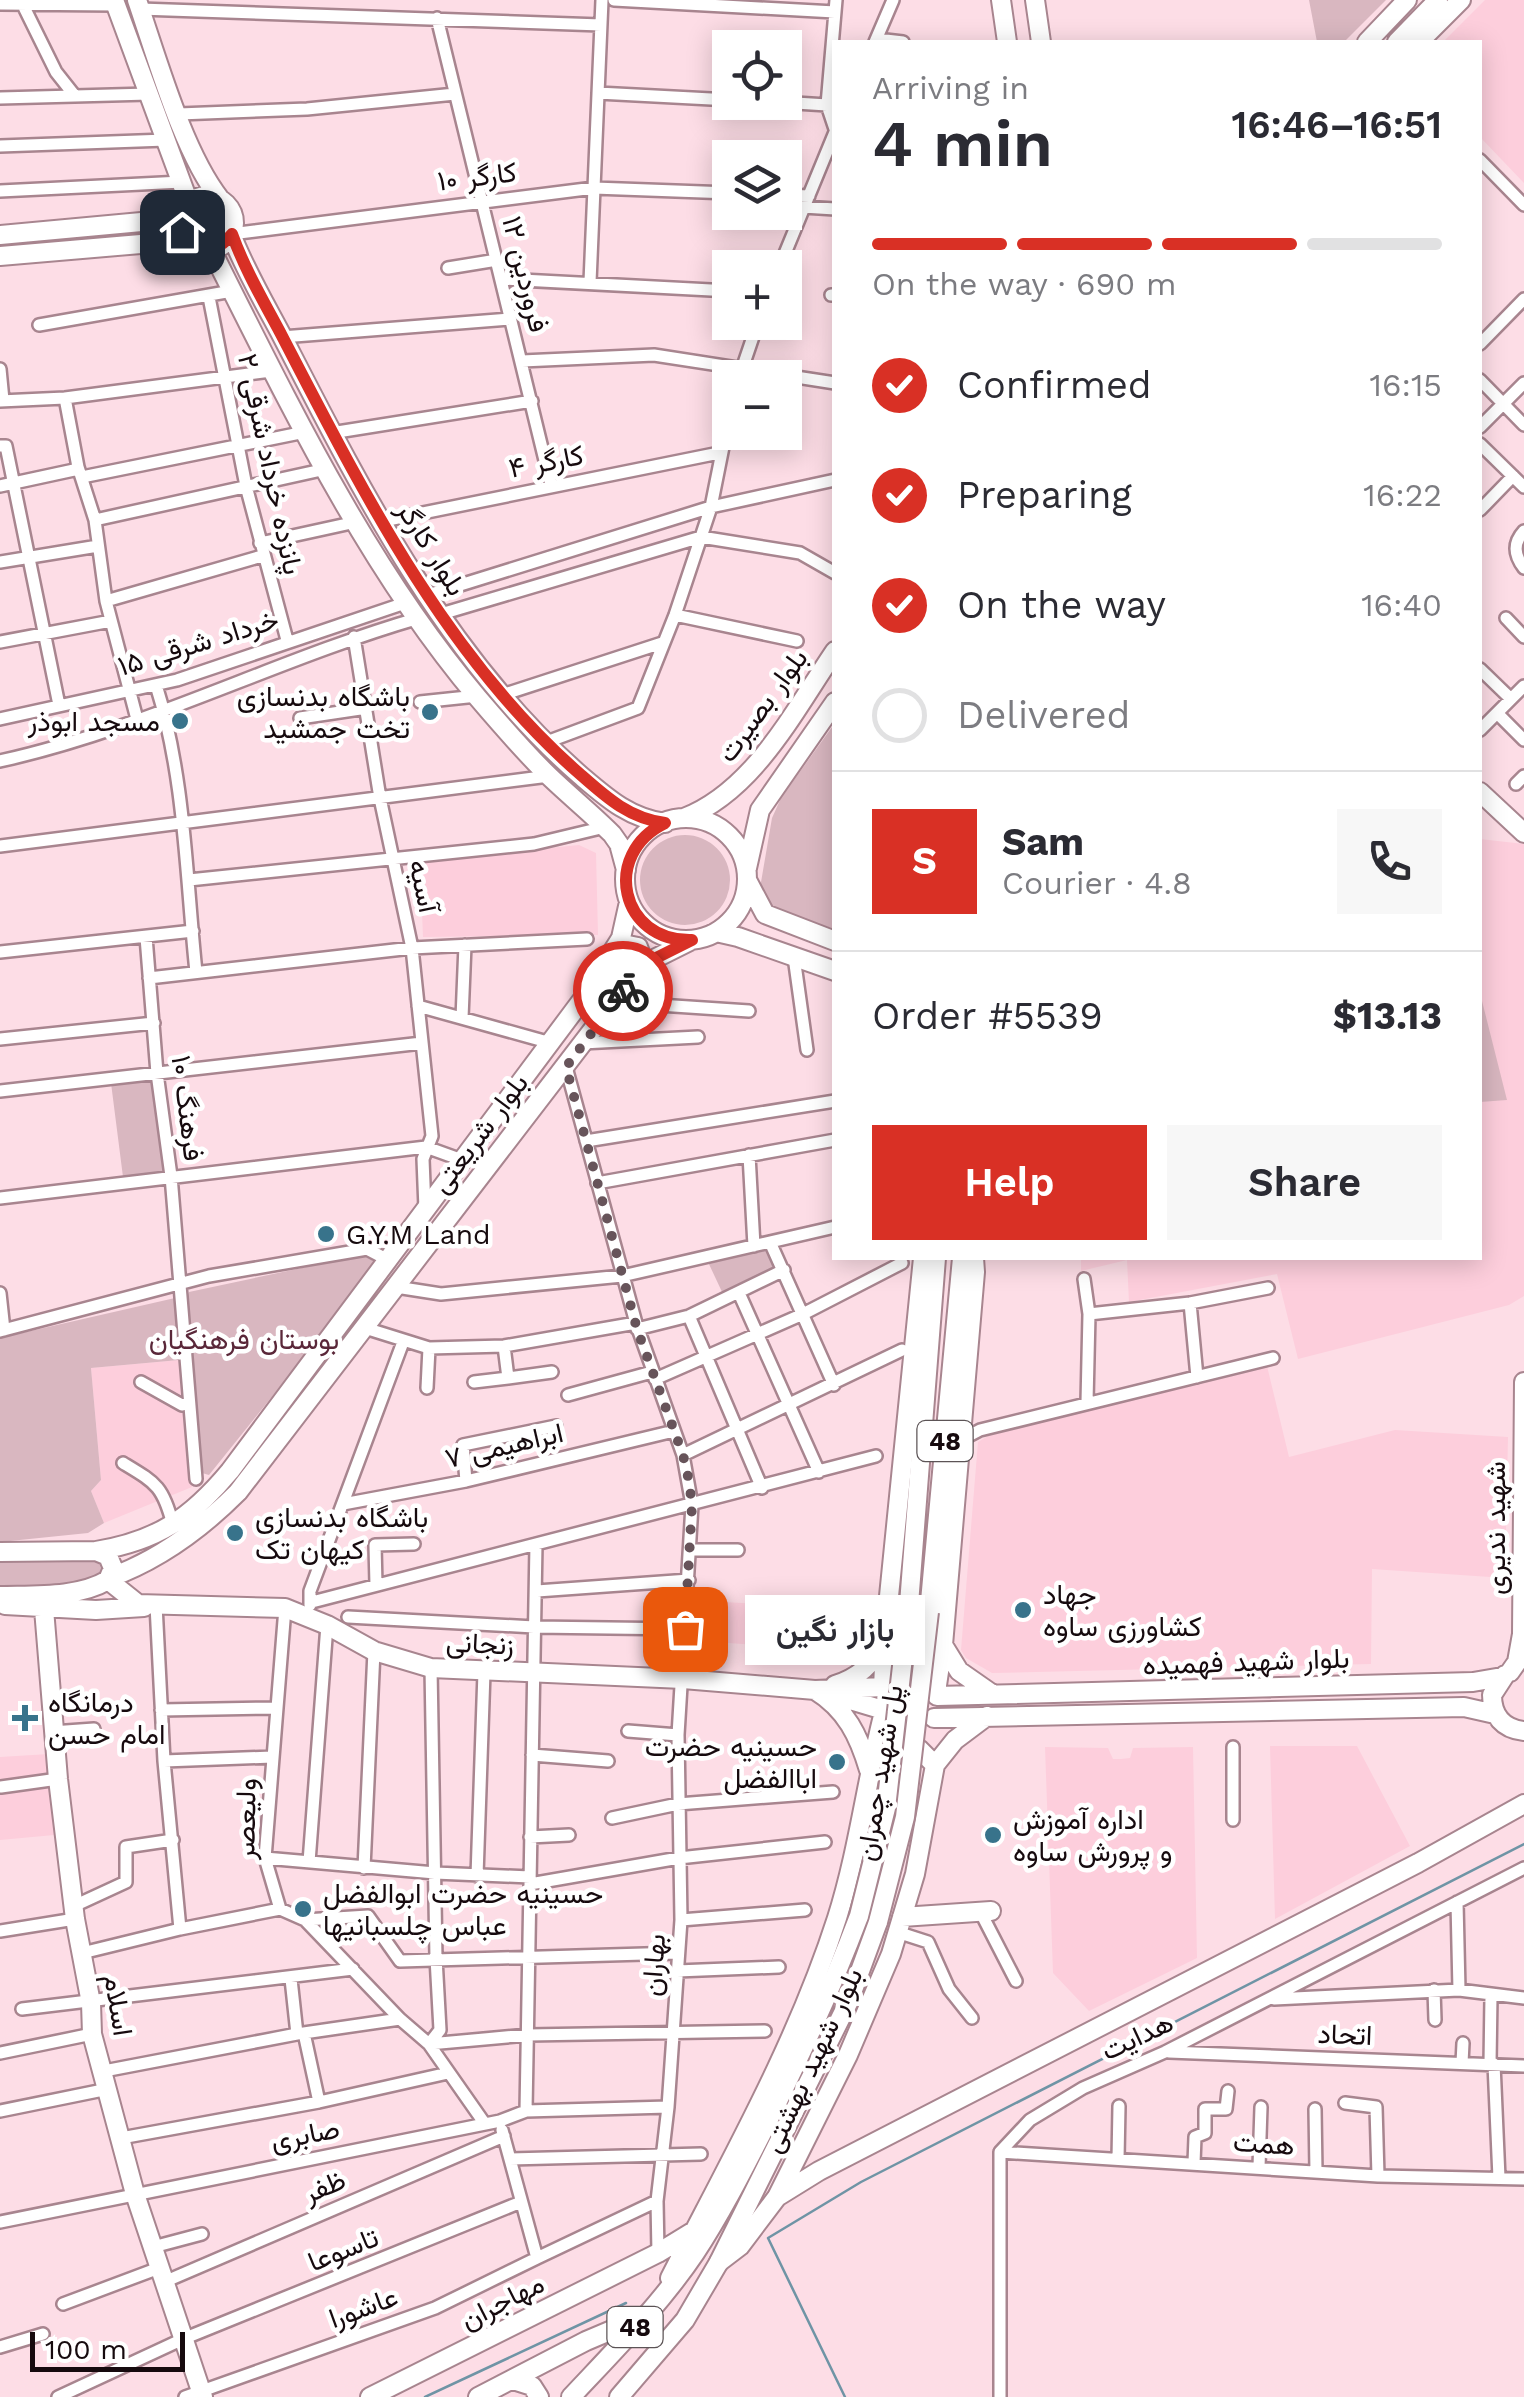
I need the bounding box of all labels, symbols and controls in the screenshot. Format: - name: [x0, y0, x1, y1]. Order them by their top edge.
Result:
- map controls: [712, 30, 802, 450]
- button: locate: [712, 30, 802, 120]
- text: Arriving in: [872, 69, 1029, 107]
- text: 16:46–16:51: [1231, 103, 1442, 147]
- text: 4 min: [872, 106, 1053, 182]
- button: layers: [712, 140, 802, 230]
- street label: کارگر ۱۰: [436, 155, 519, 199]
- pin: [140, 190, 225, 275]
- icon: home: [155, 205, 210, 260]
- street label: ۱۲ فروردین: [494, 213, 556, 336]
- button: +: [712, 250, 802, 340]
- text: On the way · 690 m: [872, 265, 1177, 303]
- street label: پانزده خرداد شرقی ۲: [229, 351, 310, 578]
- icon: check: [872, 358, 927, 413]
- button: −: [712, 360, 802, 450]
- text: Confirmed: [957, 363, 1152, 407]
- text: 16:15: [1369, 366, 1442, 404]
- street label: کارگر ۴: [506, 438, 587, 486]
- icon: check: [872, 468, 927, 523]
- text: Preparing: [957, 473, 1132, 517]
- text: 16:22: [1363, 476, 1442, 514]
- street label: بلوار کارگر: [388, 494, 473, 602]
- icon: check: [872, 578, 927, 633]
- text: On the way: [957, 583, 1166, 627]
- text: 16:40: [1361, 586, 1442, 624]
- street label: ۱۵ خرداد شرقی: [114, 602, 283, 684]
- street label: بلوار بصیرت: [710, 642, 815, 769]
- place label: باشگاه بدنسازی تخت جمشید: [237, 680, 410, 745]
- text: Delivered: [957, 693, 1130, 737]
- marker: باشگاه بدنسازی تخت جمشید: [419, 701, 441, 723]
- place label: مسجد ابوذر: [27, 705, 160, 739]
- marker: مسجد ابوذر: [169, 710, 191, 732]
- button: phone: [1337, 809, 1442, 914]
- text: Sam: [1002, 820, 1084, 864]
- text: S: [912, 839, 937, 883]
- street label: آسیه: [402, 857, 446, 918]
- text: Courier · 4.8: [1002, 864, 1192, 902]
- courier: [573, 941, 673, 1041]
- icon: bike: [596, 964, 651, 1019]
- text: Order #5539: [872, 994, 1103, 1038]
- text: $13.13: [1333, 994, 1442, 1038]
- street label: فرهنگ ۱۰: [164, 1053, 210, 1163]
- street label: بلوار شریعتی: [424, 1067, 536, 1200]
- button: Help: [872, 1125, 1147, 1240]
- button: Share: [1167, 1125, 1442, 1240]
- place label: G.Y.M Land: [346, 1218, 491, 1251]
- marker: G.Y.M Land: [315, 1223, 337, 1245]
- park label: بوستان فرهنگیان: [149, 1323, 339, 1357]
- street label: ابراهیمی ۷: [442, 1416, 567, 1476]
- road number: 48: [918, 1421, 972, 1461]
- street label: شهید ندیری: [1479, 1461, 1513, 1595]
- place label: باشگاه بدنسازی کیهان تک: [255, 1501, 428, 1567]
- marker: باشگاه بدنسازی کیهان تک: [224, 1522, 246, 1544]
- place label: جهاد کشاورزی ساوه: [1043, 1578, 1202, 1644]
- pin: [643, 1587, 728, 1672]
- callout: بازار نگین: [745, 1594, 925, 1664]
- marker: جهاد کشاورزی ساوه: [1012, 1599, 1034, 1621]
- icon: bag: [658, 1602, 713, 1657]
- text: بازار نگین: [776, 1611, 894, 1649]
- street label: زنجانی: [445, 1625, 515, 1663]
- street label: بلوار شهید فهمیده: [1142, 1641, 1350, 1683]
- street label: پل شهید چمران: [849, 1683, 912, 1864]
- place label: درمانگاه امام حسن: [48, 1686, 166, 1753]
- marker: درمانگاه امام حسن: [12, 1705, 38, 1731]
- place label: حسینیه حضرت اباالفضل: [645, 1730, 817, 1795]
- marker: حسینیه حضرت اباالفضل: [826, 1751, 848, 1773]
- street label: ولیعصر: [228, 1778, 264, 1861]
- place label: اداره آموزش و پرورش ساوه: [1013, 1803, 1172, 1870]
- marker: اداره آموزش و پرورش ساوه: [982, 1824, 1004, 1846]
- place label: حسینیه حضرت ابوالفضل عباس چلسبانیها: [323, 1877, 603, 1944]
- marker: حسینیه حضرت ابوالفضل عباس چلسبانیها: [292, 1898, 314, 1920]
- street label: بهاران: [635, 1933, 673, 1998]
- street label: بلوار شهید بهشتی: [755, 1963, 871, 2158]
- street label: اسلام: [95, 1972, 140, 2039]
- street label: هدایت: [1096, 2006, 1178, 2067]
- street label: اتحاد: [1317, 2017, 1373, 2052]
- street label: صابری: [268, 2112, 343, 2158]
- street label: همت: [1232, 2125, 1296, 2162]
- street label: ظفر: [297, 2163, 351, 2211]
- street label: تاسوعا: [303, 2220, 384, 2279]
- street label: مهاجران: [455, 2266, 550, 2337]
- street label: عاشورا: [324, 2280, 402, 2336]
- road number: 48: [608, 2307, 662, 2347]
- scale bar: [30, 2327, 185, 2372]
- text: 100 m: [45, 2333, 127, 2366]

